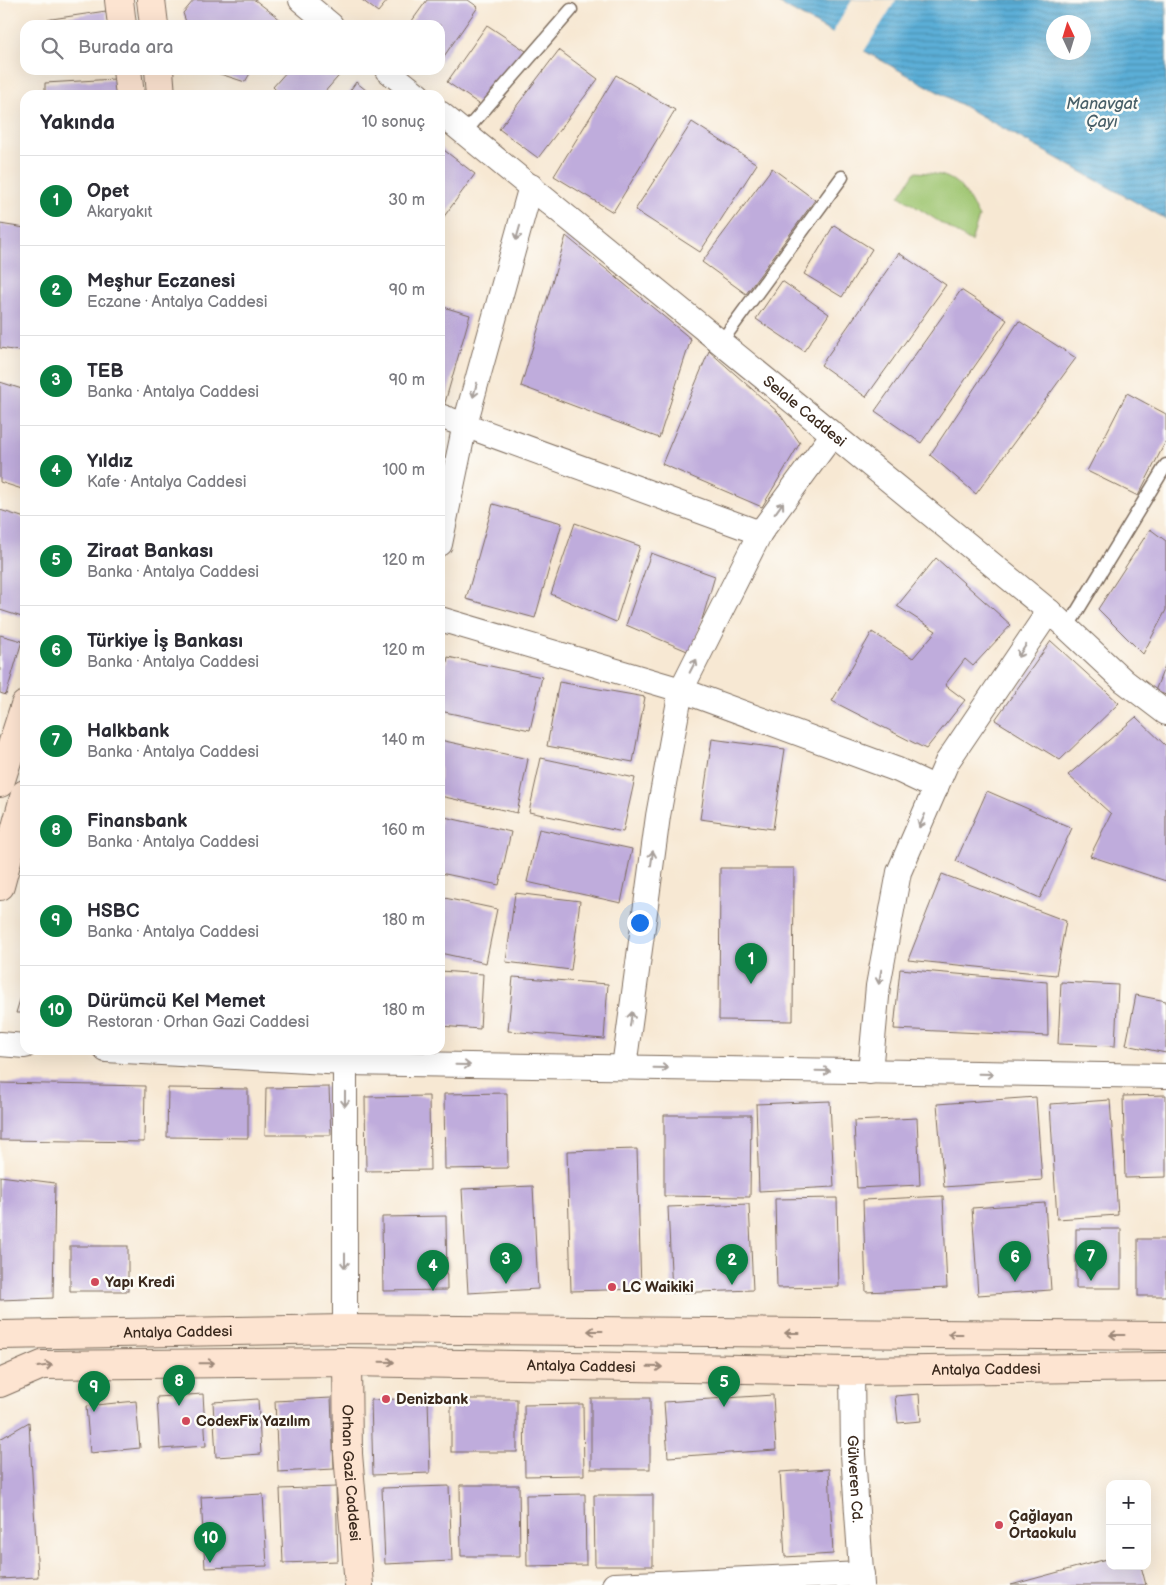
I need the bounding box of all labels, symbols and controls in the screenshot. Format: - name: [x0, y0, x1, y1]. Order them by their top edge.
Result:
- north arrow: [1046, 15, 1091, 60]
- search box: [20, 20, 445, 75]
- icon: search: [38, 34, 66, 62]
- text: Burada ara: [78, 36, 174, 59]
- water label: Manavgat Çayı: [1066, 95, 1139, 132]
- text: Yakında: [40, 110, 115, 135]
- text: 10 sonuç: [362, 113, 425, 132]
- text: Opet: [87, 180, 129, 203]
- text: 1: [53, 191, 59, 210]
- text: 30 m: [388, 191, 425, 210]
- text: Akaryakıt: [87, 203, 152, 222]
- one-way arrow: [512, 225, 522, 241]
- text: Meşhur Eczanesi: [87, 270, 235, 293]
- text: 2: [51, 281, 61, 300]
- text: 90 m: [389, 281, 425, 300]
- text: Eczane · Antalya Caddesi: [87, 293, 268, 312]
- text: TEB: [87, 360, 124, 383]
- text: 3: [51, 371, 61, 390]
- text: 90 m: [389, 371, 425, 390]
- street label: Selale Caddesi: [759, 372, 850, 451]
- one-way arrow: [469, 381, 479, 397]
- text: Banka · Antalya Caddesi: [87, 383, 259, 402]
- text: Yıldız: [87, 450, 133, 473]
- text: 4: [51, 461, 61, 480]
- text: 100 m: [382, 461, 425, 480]
- text: Kafe · Antalya Caddesi: [87, 473, 246, 492]
- one-way arrow: [774, 501, 784, 515]
- text: Ziraat Bankası: [87, 540, 213, 563]
- text: 5: [51, 551, 61, 570]
- text: 120 m: [382, 551, 425, 570]
- text: Banka · Antalya Caddesi: [87, 563, 259, 582]
- text: Türkiye İş Bankası: [87, 630, 243, 653]
- text: 6: [51, 641, 61, 660]
- text: 120 m: [382, 641, 425, 660]
- one-way arrow: [1017, 644, 1027, 658]
- text: Banka · Antalya Caddesi: [87, 653, 259, 672]
- one-way arrow: [689, 659, 698, 674]
- text: Halkbank: [87, 720, 169, 743]
- text: 7: [52, 731, 60, 750]
- text: 140 m: [382, 731, 425, 750]
- text: Banka · Antalya Caddesi: [87, 743, 259, 762]
- text: Finansbank: [87, 810, 187, 833]
- one-way arrow: [916, 813, 926, 828]
- text: 8: [51, 821, 61, 840]
- text: 160 m: [382, 821, 425, 840]
- text: Banka · Antalya Caddesi: [87, 833, 259, 852]
- one-way arrow: [647, 850, 657, 866]
- text: HSBC: [87, 900, 139, 923]
- your location: [627, 910, 653, 936]
- text: 9: [51, 911, 61, 930]
- text: 180 m: [383, 911, 425, 930]
- text: Banka · Antalya Caddesi: [87, 923, 259, 942]
- pin: 1: [735, 943, 767, 984]
- one-way arrow: [874, 968, 884, 984]
- text: Dürümcü Kel Memet: [87, 990, 265, 1013]
- text: 10: [48, 1001, 64, 1020]
- text: 180 m: [383, 1001, 425, 1020]
- one-way arrow: [626, 1011, 636, 1027]
- text: Restoran · Orhan Gazi Caddesi: [87, 1013, 309, 1032]
- one-way arrow: [455, 1060, 471, 1070]
- one-way arrow: [652, 1063, 669, 1073]
- one-way arrow: [815, 1066, 831, 1076]
- one-way arrow: [978, 1069, 994, 1079]
- one-way arrow: [340, 1090, 350, 1106]
- pin: 7: [1075, 1240, 1107, 1281]
- pin: 6: [999, 1241, 1031, 1282]
- pin: 3: [490, 1243, 522, 1284]
- pin: 2: [716, 1244, 748, 1285]
- pin: 4: [417, 1250, 449, 1291]
- one-way arrow: [340, 1252, 350, 1269]
- place label: Yapı Kredi: [105, 1273, 175, 1292]
- marker: Yapı Kredi: [89, 1276, 101, 1288]
- place label: LC Waikiki: [622, 1278, 694, 1297]
- marker: LC Waikiki: [606, 1281, 618, 1293]
- street label: Antalya Caddesi: [123, 1322, 233, 1343]
- one-way arrow: [587, 1326, 604, 1336]
- one-way arrow: [785, 1328, 801, 1338]
- one-way arrow: [947, 1329, 964, 1339]
- one-way arrow: [1110, 1330, 1126, 1340]
- street label: Antalya Caddesi: [527, 1356, 636, 1377]
- one-way arrow: [378, 1357, 395, 1367]
- one-way arrow: [198, 1358, 215, 1368]
- street label: Antalya Caddesi: [932, 1360, 1041, 1380]
- one-way arrow: [37, 1361, 53, 1371]
- one-way arrow: [646, 1362, 662, 1372]
- pin: 8: [163, 1365, 195, 1406]
- pin: 5: [708, 1366, 740, 1407]
- pin: 9: [78, 1371, 110, 1412]
- place label: Denizbank: [396, 1390, 468, 1409]
- marker: Denizbank: [380, 1393, 392, 1405]
- street label: Orhan Gazi Caddesi: [337, 1404, 364, 1542]
- place label: CodexFix Yazılım: [196, 1412, 310, 1431]
- marker: CodexFix Yazılım: [180, 1415, 192, 1427]
- street label: Gülveren Cd.: [843, 1435, 867, 1523]
- map controls: [1106, 1480, 1151, 1570]
- button: +: [1106, 1480, 1151, 1525]
- place label: Çağlayan Ortaokulu: [1009, 1507, 1076, 1543]
- marker: Çağlayan Ortaokulu: [993, 1519, 1005, 1531]
- pin: 10: [194, 1522, 226, 1563]
- button: −: [1106, 1525, 1151, 1570]

